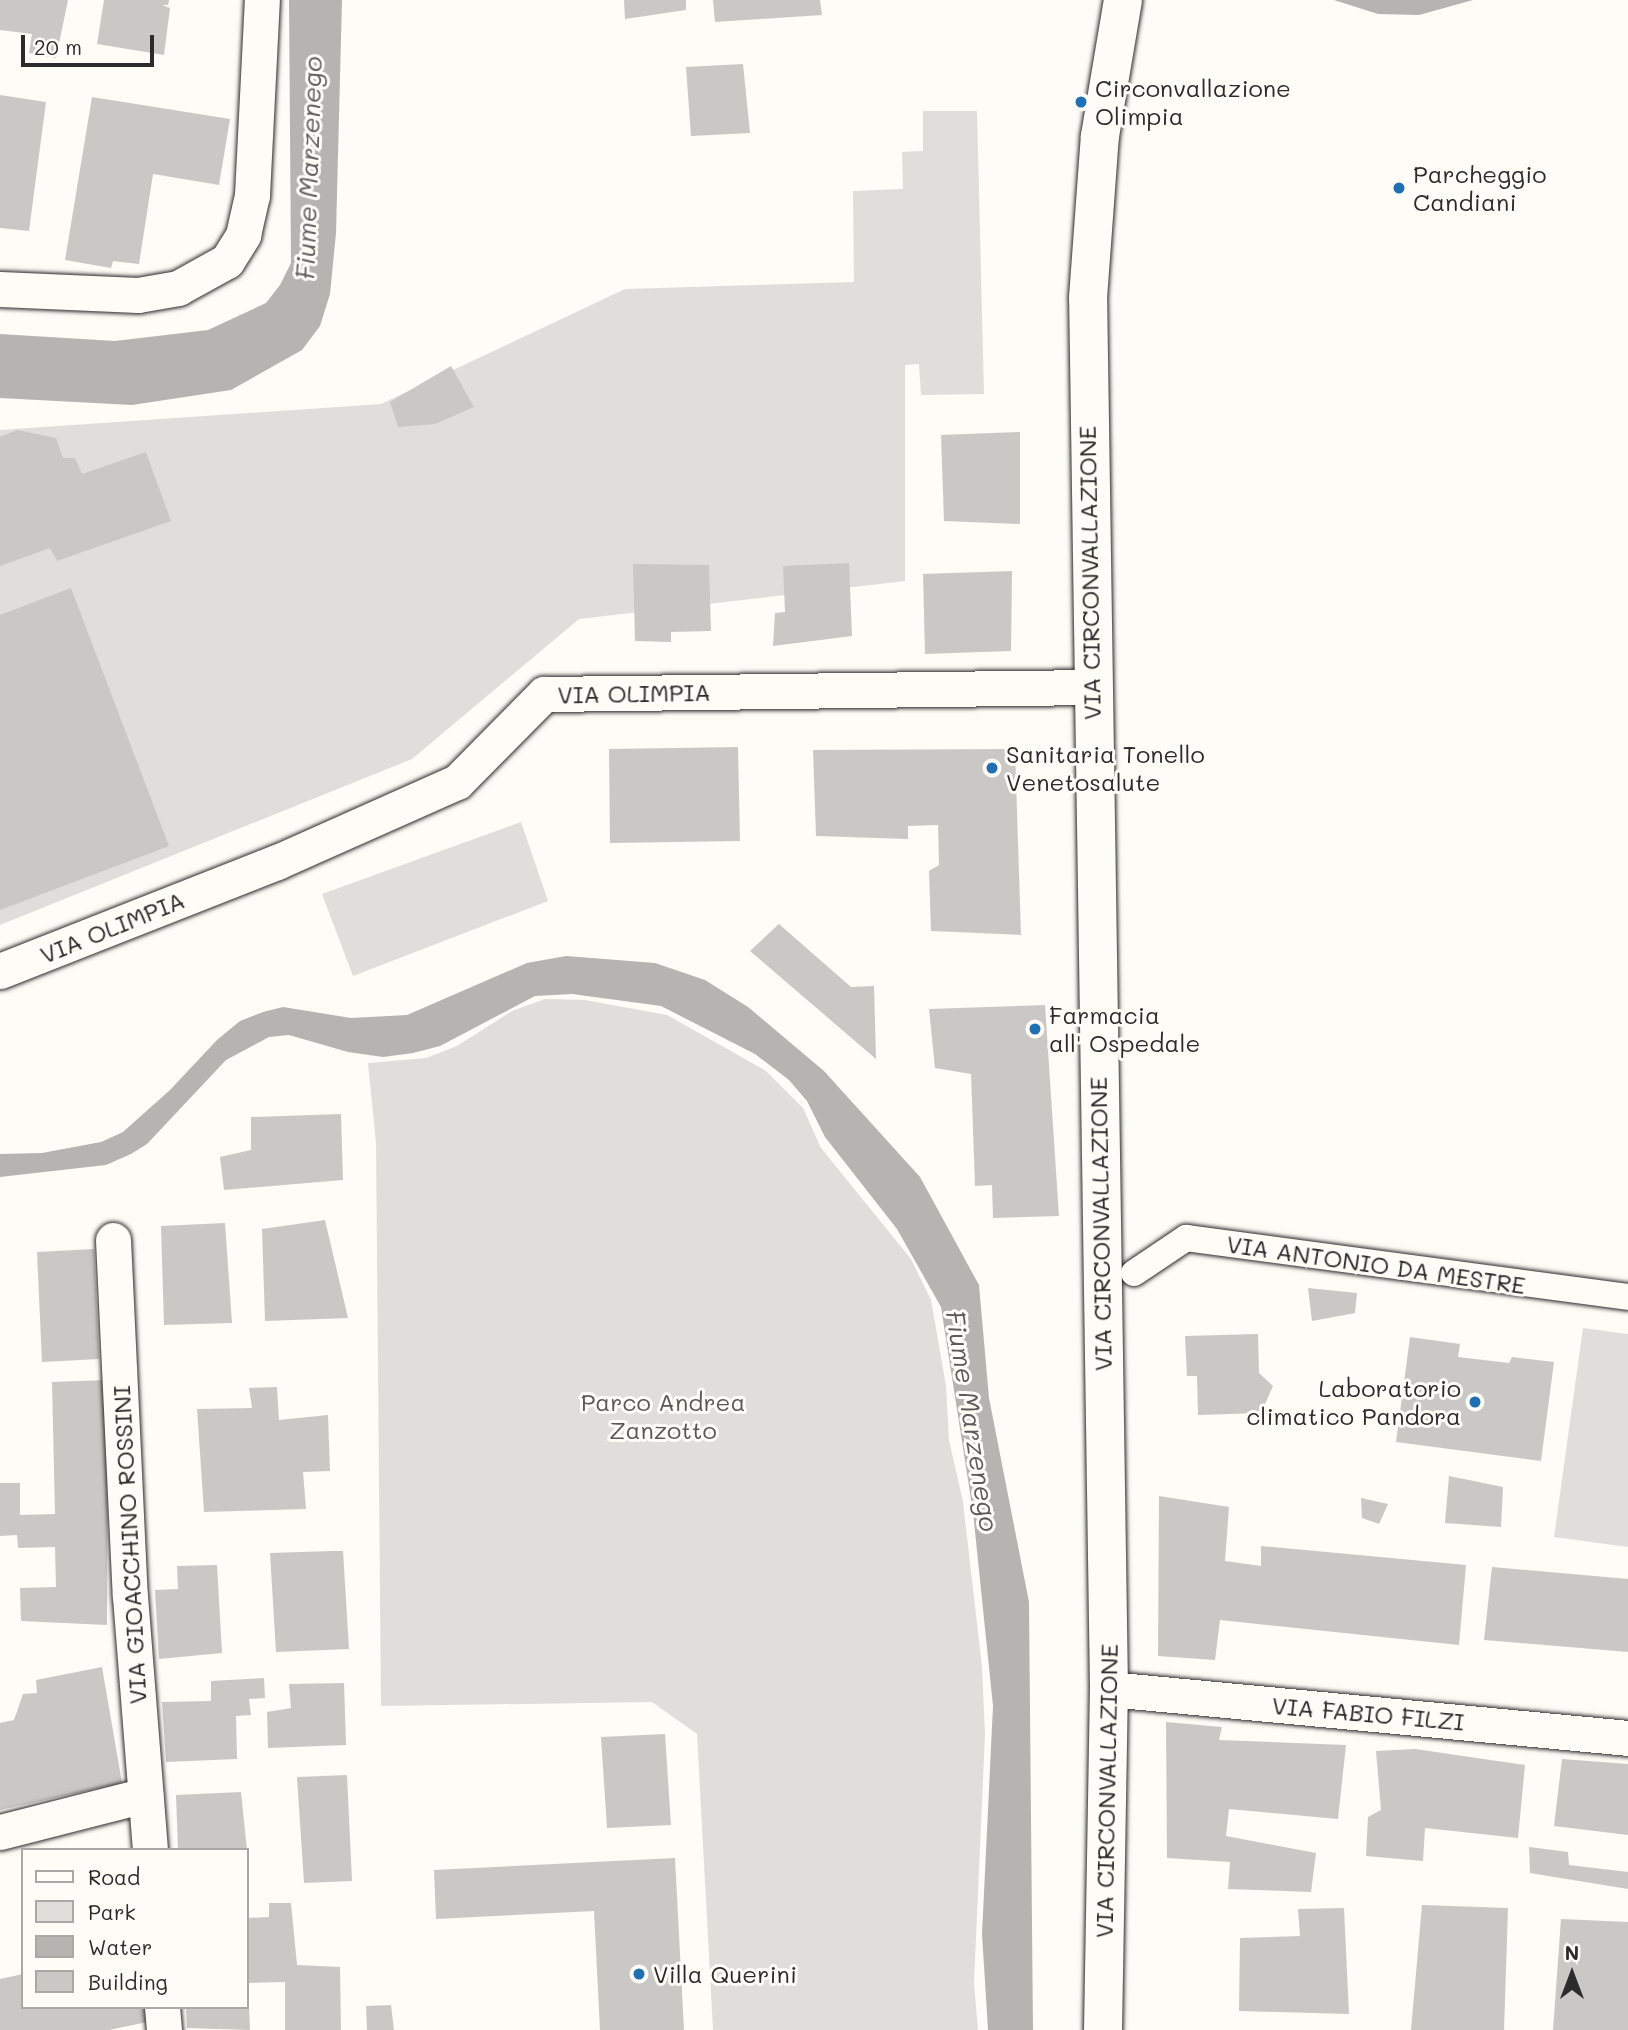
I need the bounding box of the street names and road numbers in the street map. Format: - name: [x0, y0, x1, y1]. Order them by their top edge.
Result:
- street label: VIA CIRCONVALLAZIONE: [1072, 425, 1106, 721]
- street label: VIA OLIMPIA: [557, 677, 711, 709]
- street label: VIA OLIMPIA: [36, 885, 188, 969]
- street label: VIA CIRCONVALLAZIONE: [1083, 1076, 1117, 1372]
- street label: VIA ANTONIO DA MESTRE: [1225, 1229, 1527, 1299]
- street label: VIA GIOACCHINO ROSSINI: [106, 1385, 152, 1705]
- street label: VIA CIRCONVALLAZIONE: [1089, 1643, 1123, 1939]
- street label: VIA FABIO FILZI: [1271, 1690, 1465, 1736]

